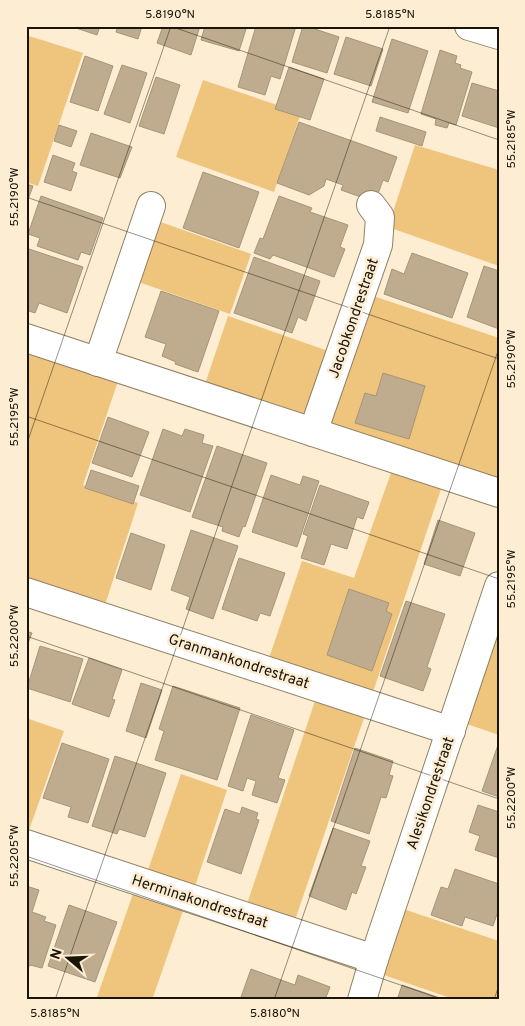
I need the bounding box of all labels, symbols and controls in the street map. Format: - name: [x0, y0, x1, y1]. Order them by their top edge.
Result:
- text: 5.8190°N: [145, 7, 195, 23]
- text: 5.8185°N: [365, 7, 415, 23]
- text: 55.2185°W: [504, 109, 520, 169]
- text: 55.2190°W: [7, 167, 23, 227]
- street label: Jacobkondrestraat: [325, 256, 384, 381]
- text: 55.2190°W: [504, 329, 520, 389]
- text: 55.2195°W: [7, 387, 23, 447]
- text: 55.2195°W: [504, 549, 520, 609]
- text: 55.2200°W: [7, 605, 23, 667]
- street label: Granmankondrestraat: [166, 631, 311, 694]
- street label: Alesikondrestraat: [403, 735, 460, 852]
- text: 55.2200°W: [504, 767, 520, 829]
- text: 55.2205°W: [7, 825, 23, 887]
- street label: Herminakondrestraat: [129, 871, 270, 933]
- north arrow: [42, 934, 92, 984]
- text: N: [47, 947, 67, 962]
- text: 5.8185°N: [30, 1006, 80, 1022]
- text: 5.8180°N: [250, 1006, 300, 1022]

